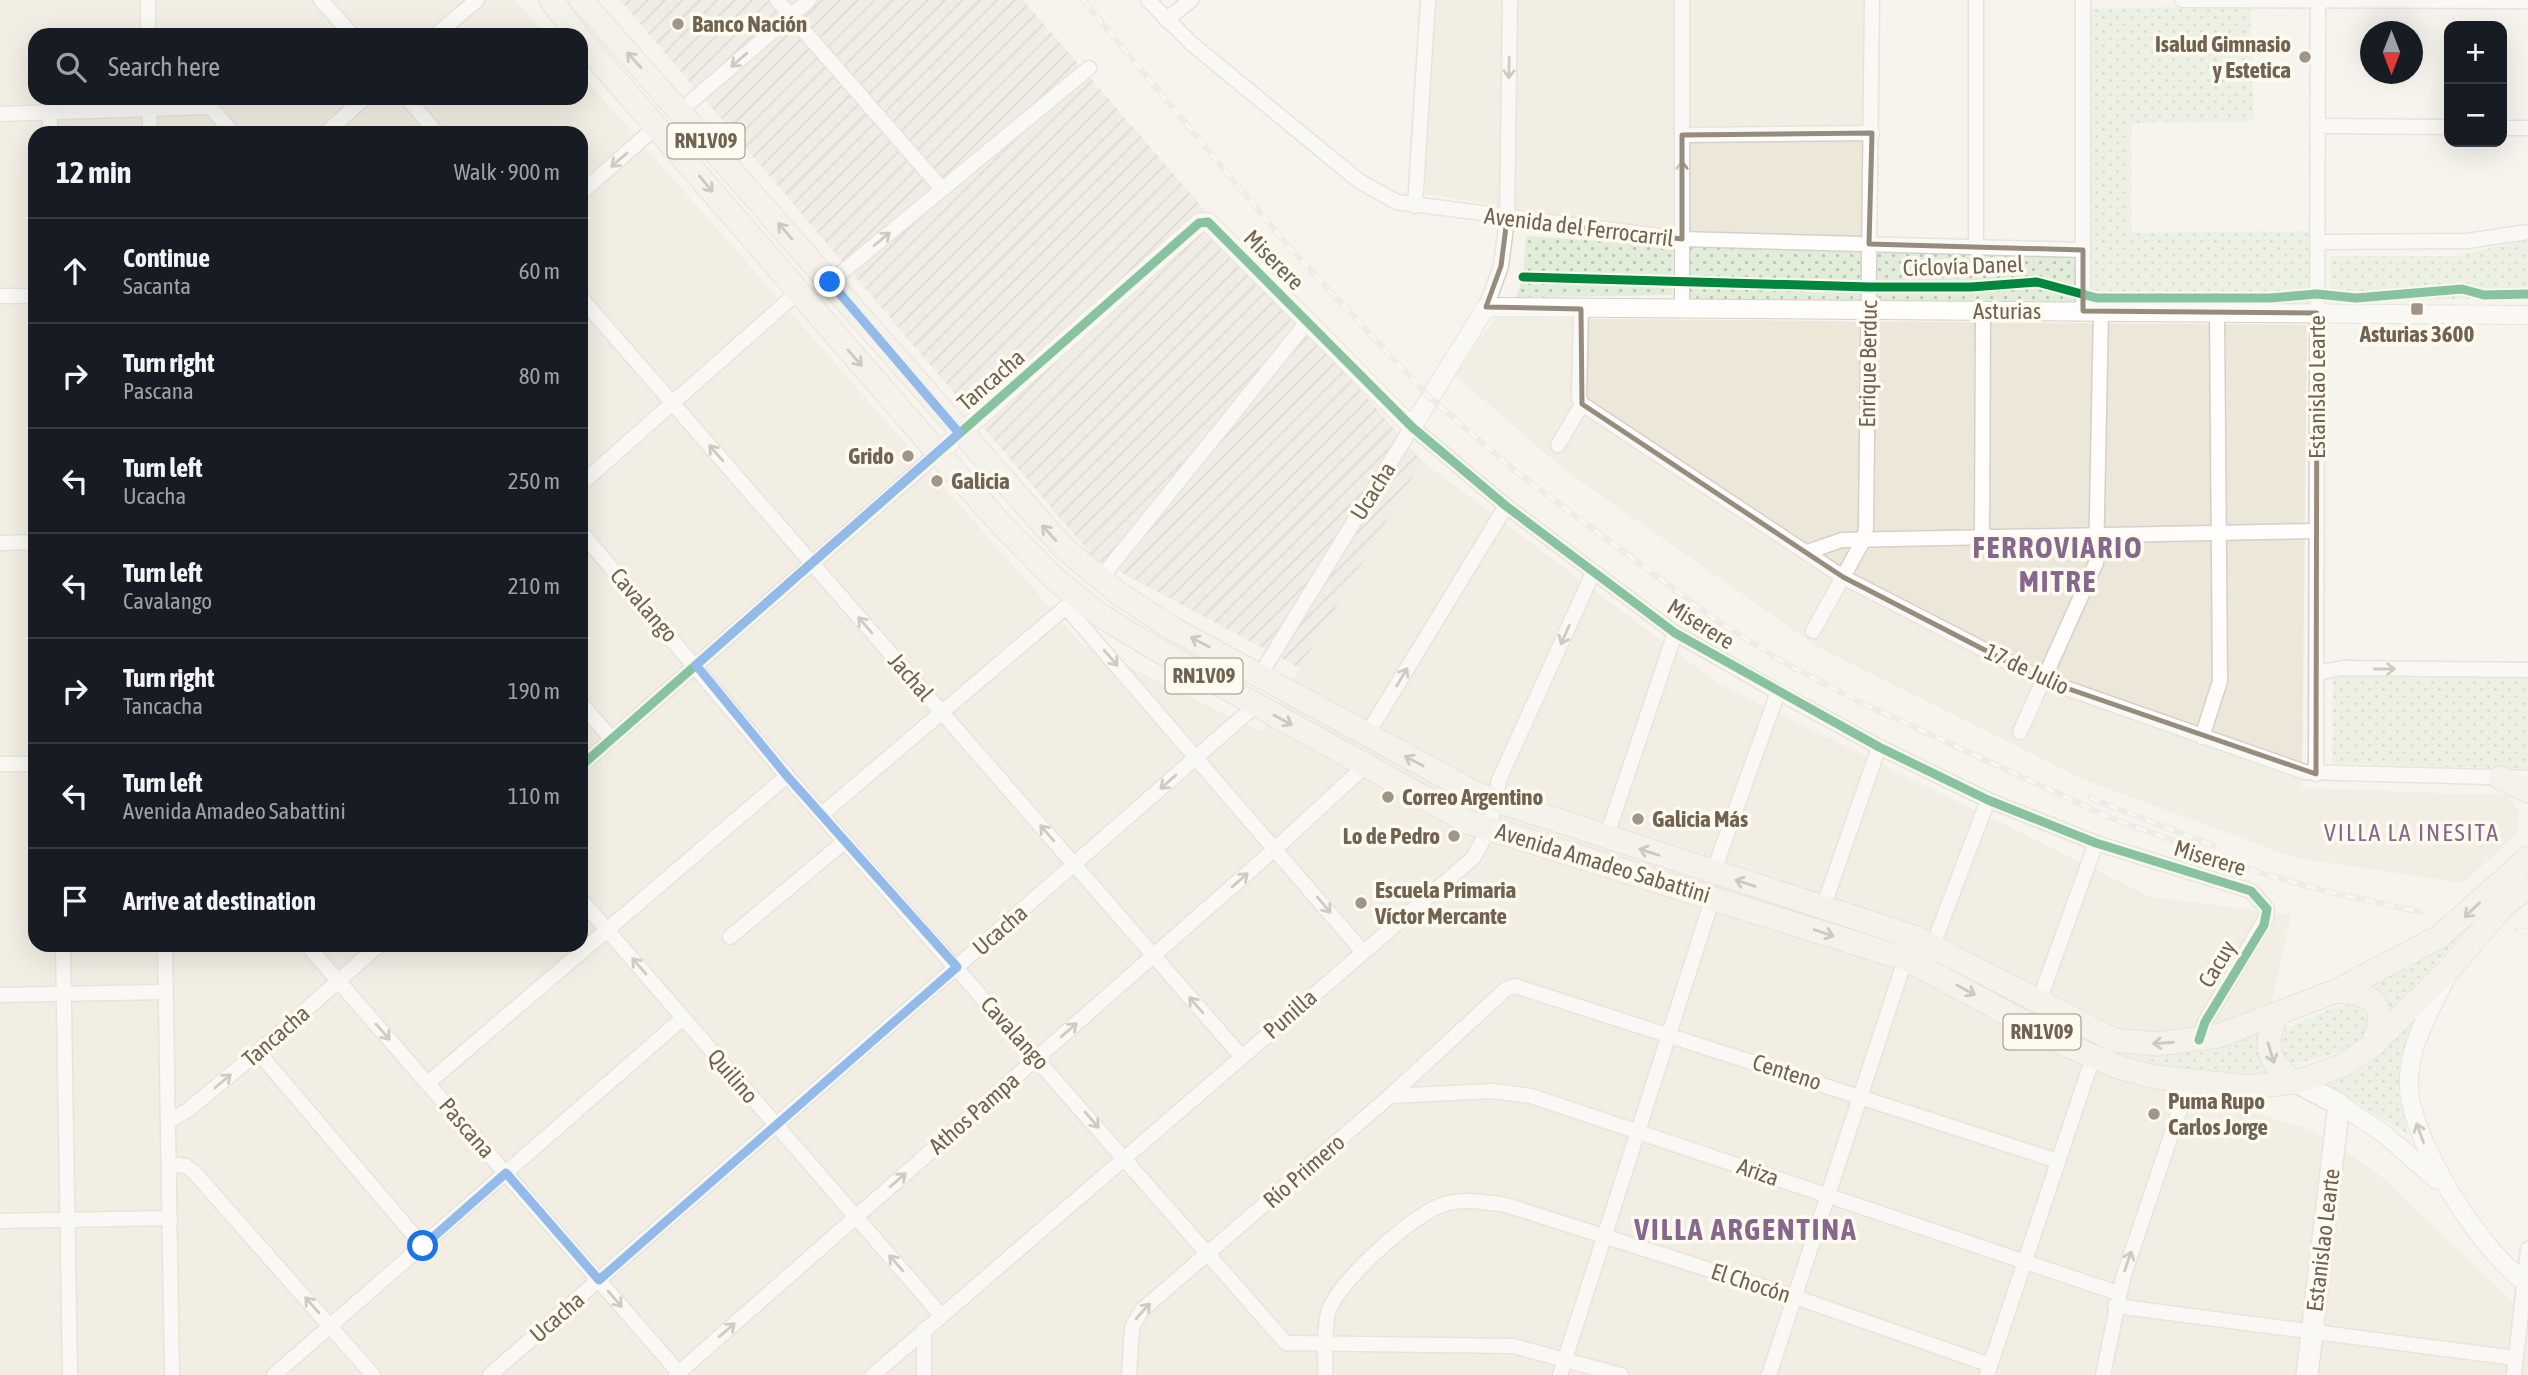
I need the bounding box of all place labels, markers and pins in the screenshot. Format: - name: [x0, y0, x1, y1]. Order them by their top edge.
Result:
- place label: Banco Nación: [692, 11, 807, 37]
- marker: Banco Nación: [670, 16, 686, 32]
- place label: Isalud Gimnasio y Estetica: [2155, 31, 2291, 83]
- marker: Isalud Gimnasio y Estetica: [2297, 49, 2313, 65]
- marker: Asturias 3600: [2409, 301, 2425, 317]
- place label: Asturias 3600: [2359, 321, 2474, 347]
- place label: Grido: [848, 443, 894, 469]
- marker: Grido: [900, 448, 916, 464]
- place label: Galicia: [951, 468, 1010, 494]
- marker: Galicia: [929, 473, 945, 489]
- place label: Correo Argentino: [1402, 784, 1543, 810]
- marker: Correo Argentino: [1380, 789, 1396, 805]
- place label: Galicia Más: [1652, 806, 1748, 832]
- marker: Galicia Más: [1630, 811, 1646, 827]
- place label: Lo de Pedro: [1343, 823, 1440, 849]
- marker: Lo de Pedro: [1446, 828, 1462, 844]
- place label: Escuela Primaria Víctor Mercante: [1374, 877, 1517, 929]
- marker: Escuela Primaria Víctor Mercante: [1353, 895, 1369, 911]
- place label: Puma Rupo Carlos Jorge: [2168, 1088, 2268, 1140]
- marker: Puma Rupo Carlos Jorge: [2146, 1106, 2162, 1122]

